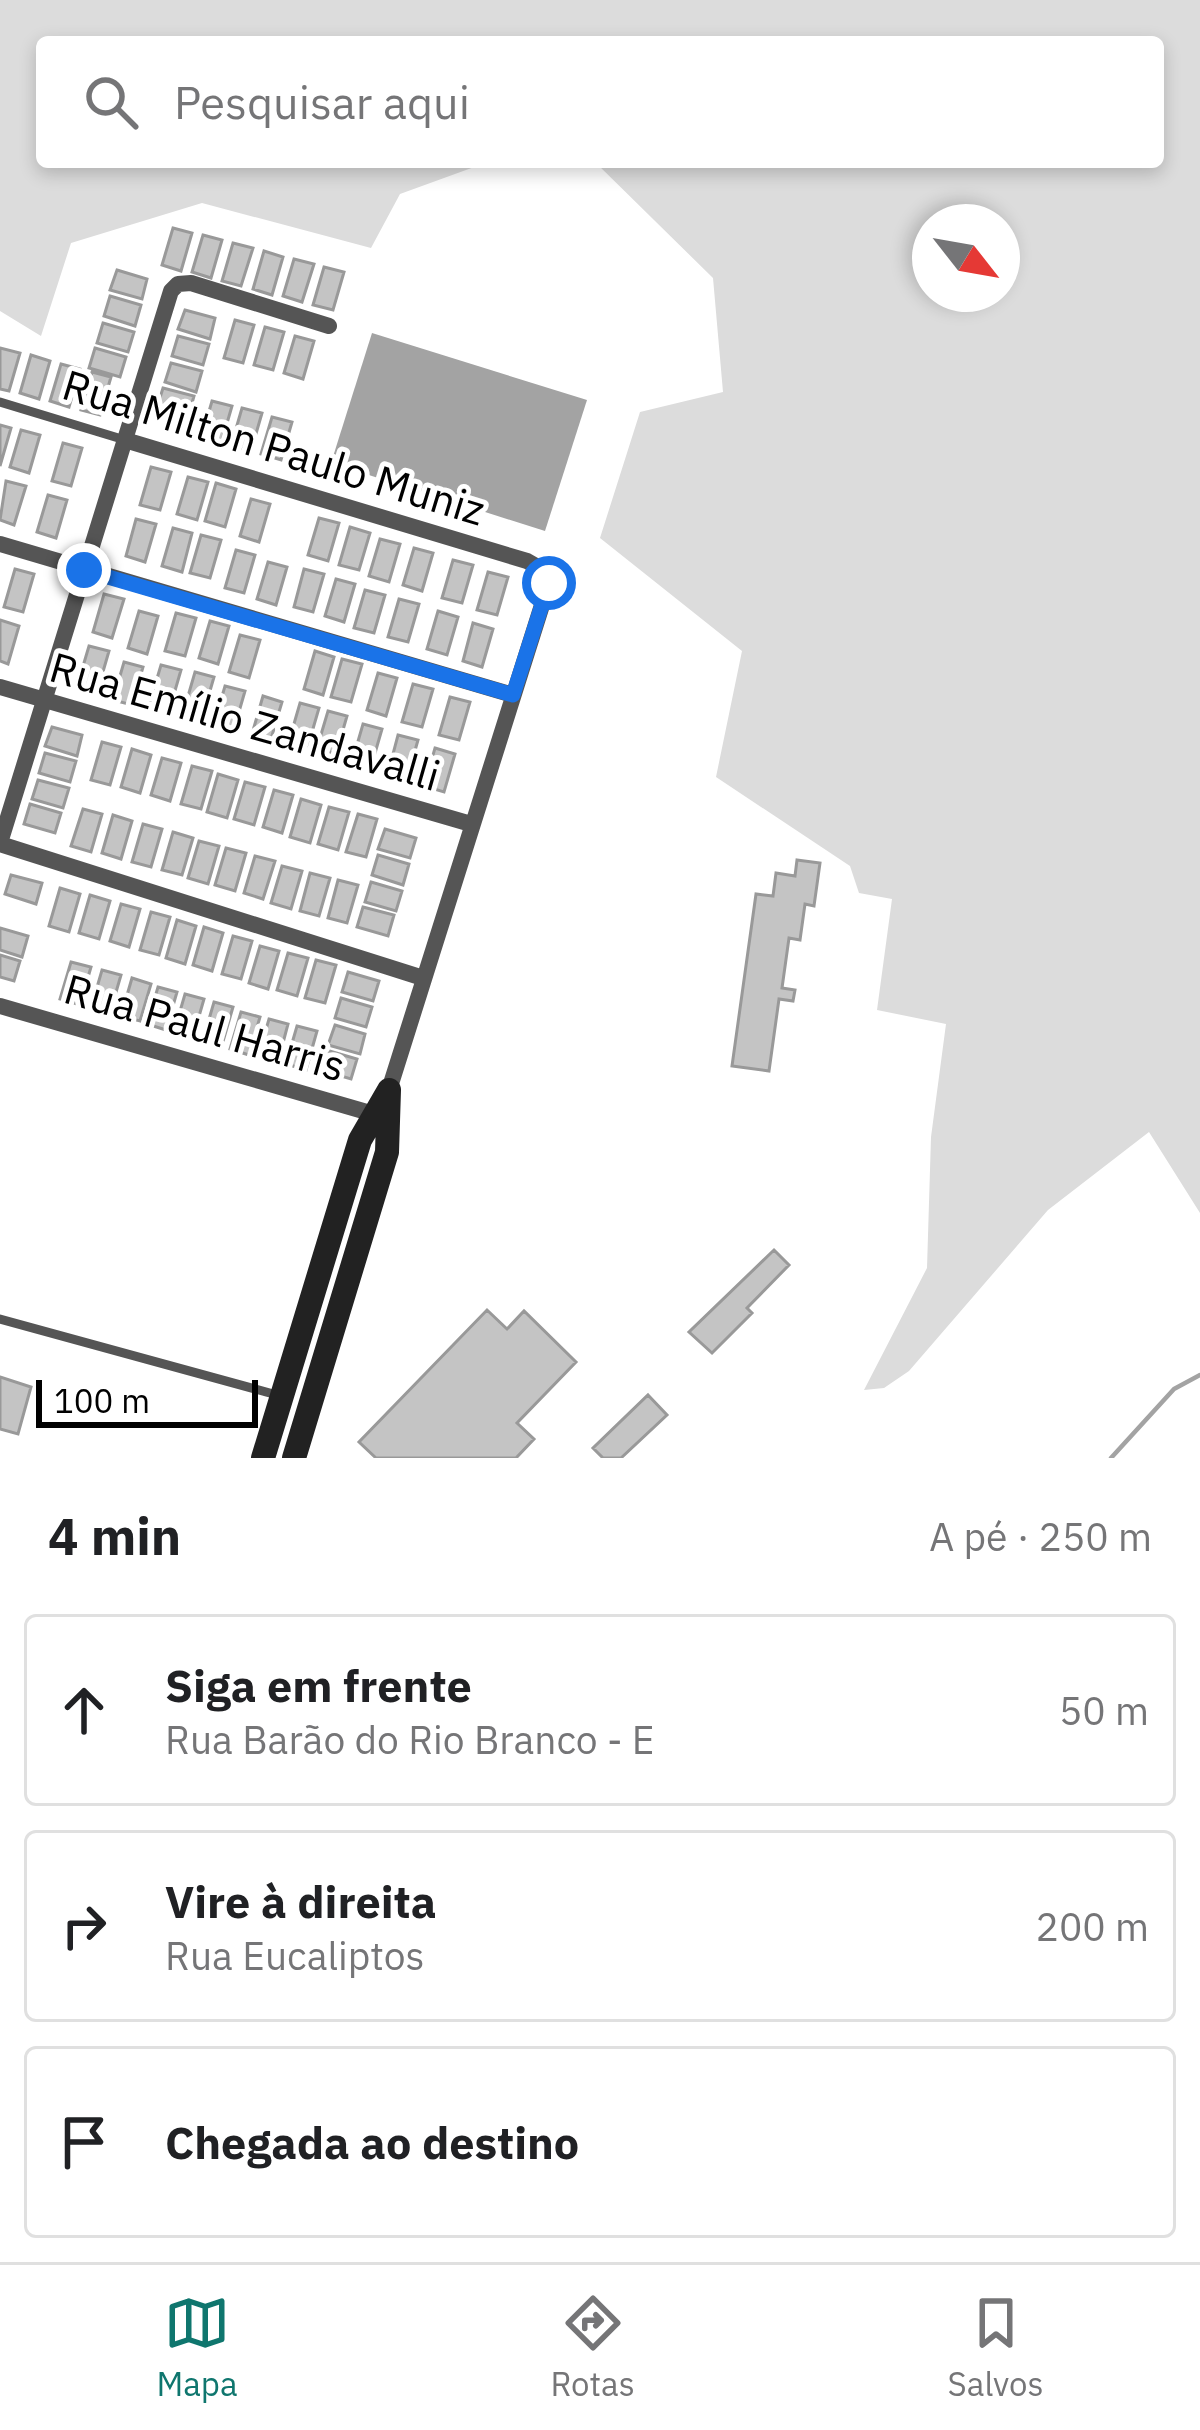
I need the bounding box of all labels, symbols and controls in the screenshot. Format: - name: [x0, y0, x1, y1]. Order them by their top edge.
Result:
- search box: [36, 36, 1164, 168]
- icon: search: [78, 69, 144, 135]
- text: Pesquisar aqui: [174, 73, 470, 131]
- north arrow: [912, 204, 1020, 312]
- street label: Rua Milton Paulo Muniz: [56, 357, 492, 537]
- route end: [57, 543, 111, 597]
- route start: [522, 556, 576, 610]
- street label: Rua Emílio Zandavalli: [44, 639, 446, 803]
- street label: Rua Paul Harris: [58, 961, 352, 1093]
- scale bar: [36, 1374, 258, 1427]
- text: 100 m: [54, 1379, 150, 1422]
- text: 4 min: [48, 1503, 181, 1569]
- text: A pé · 250 m: [929, 1511, 1152, 1562]
- text: Siga em frente: [165, 1656, 472, 1714]
- icon: ahead: [51, 1677, 117, 1743]
- text: 50 m: [1059, 1685, 1149, 1736]
- text: Rua Barão do Rio Branco - E: [165, 1714, 654, 1765]
- text: Vire à direita: [165, 1872, 436, 1930]
- icon: right: [51, 1893, 117, 1959]
- text: 200 m: [1036, 1901, 1149, 1952]
- text: Rua Eucaliptos: [165, 1930, 425, 1981]
- icon: arrive: [51, 2109, 117, 2175]
- text: Chegada ao destino: [165, 2113, 579, 2171]
- tab: Mapa: [156, 2290, 238, 2405]
- tab: Rotas: [550, 2290, 635, 2405]
- tab: Salvos: [948, 2290, 1044, 2405]

